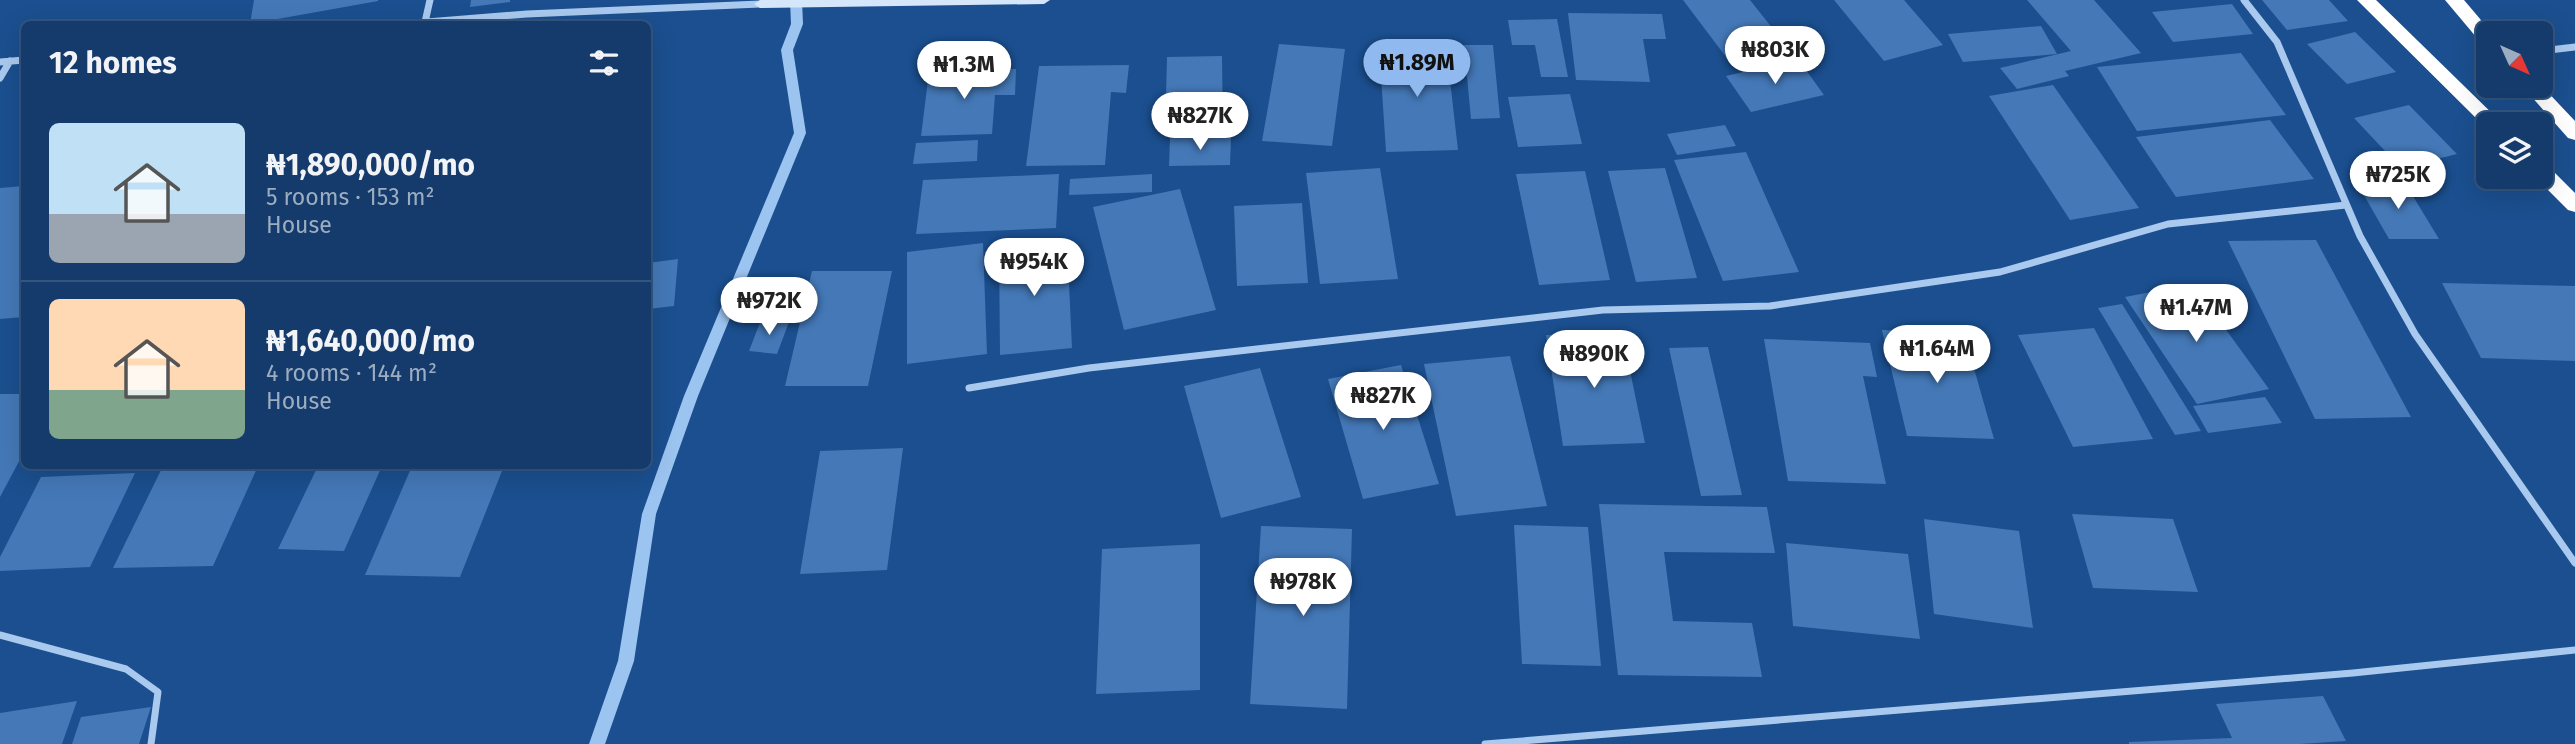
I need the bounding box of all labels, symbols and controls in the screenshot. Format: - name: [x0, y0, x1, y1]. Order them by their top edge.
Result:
- north arrow: [2476, 21, 2553, 98]
- map controls: [2476, 21, 2553, 189]
- pin: ₦803K: [1726, 27, 1824, 86]
- text: ₦803K: [1741, 35, 1809, 63]
- pin: ₦1.89M: [1360, 40, 1474, 99]
- pin: ₦1.3M: [915, 42, 1013, 101]
- icon: filters: [585, 44, 623, 82]
- text: 12 homes: [49, 45, 177, 81]
- text: ₦1.89M: [1379, 48, 1455, 76]
- text: ₦1.3M: [933, 50, 995, 78]
- pin: ₦827K: [1151, 92, 1249, 152]
- text: ₦827K: [1167, 101, 1233, 129]
- button: layers: [2476, 112, 2553, 189]
- text: ₦1,890,000/mo: [266, 147, 475, 183]
- icon: home: [105, 151, 189, 235]
- pin: ₦725K: [2349, 152, 2447, 211]
- text: ₦725K: [2366, 160, 2430, 188]
- text: 5 rooms · 153 m²: [266, 183, 435, 211]
- text: House: [266, 211, 332, 239]
- pin: ₦954K: [985, 238, 1083, 298]
- text: ₦954K: [1000, 247, 1068, 275]
- pin: ₦972K: [720, 278, 818, 337]
- pin: ₦1.47M: [2139, 284, 2253, 344]
- text: ₦972K: [737, 286, 801, 314]
- text: ₦1.47M: [2160, 293, 2232, 321]
- text: ₦1,640,000/mo: [266, 323, 475, 359]
- pin: ₦1.64M: [1880, 326, 1994, 385]
- icon: home: [105, 327, 189, 411]
- pin: ₦890K: [1545, 330, 1643, 390]
- text: ₦1.64M: [1899, 334, 1975, 362]
- text: ₦890K: [1560, 339, 1628, 367]
- text: 4 rooms · 144 m²: [266, 359, 437, 387]
- pin: ₦827K: [1334, 372, 1432, 432]
- text: ₦827K: [1350, 381, 1416, 409]
- text: House: [266, 387, 332, 415]
- pin: ₦978K: [1254, 558, 1352, 618]
- text: ₦978K: [1270, 567, 1336, 595]

